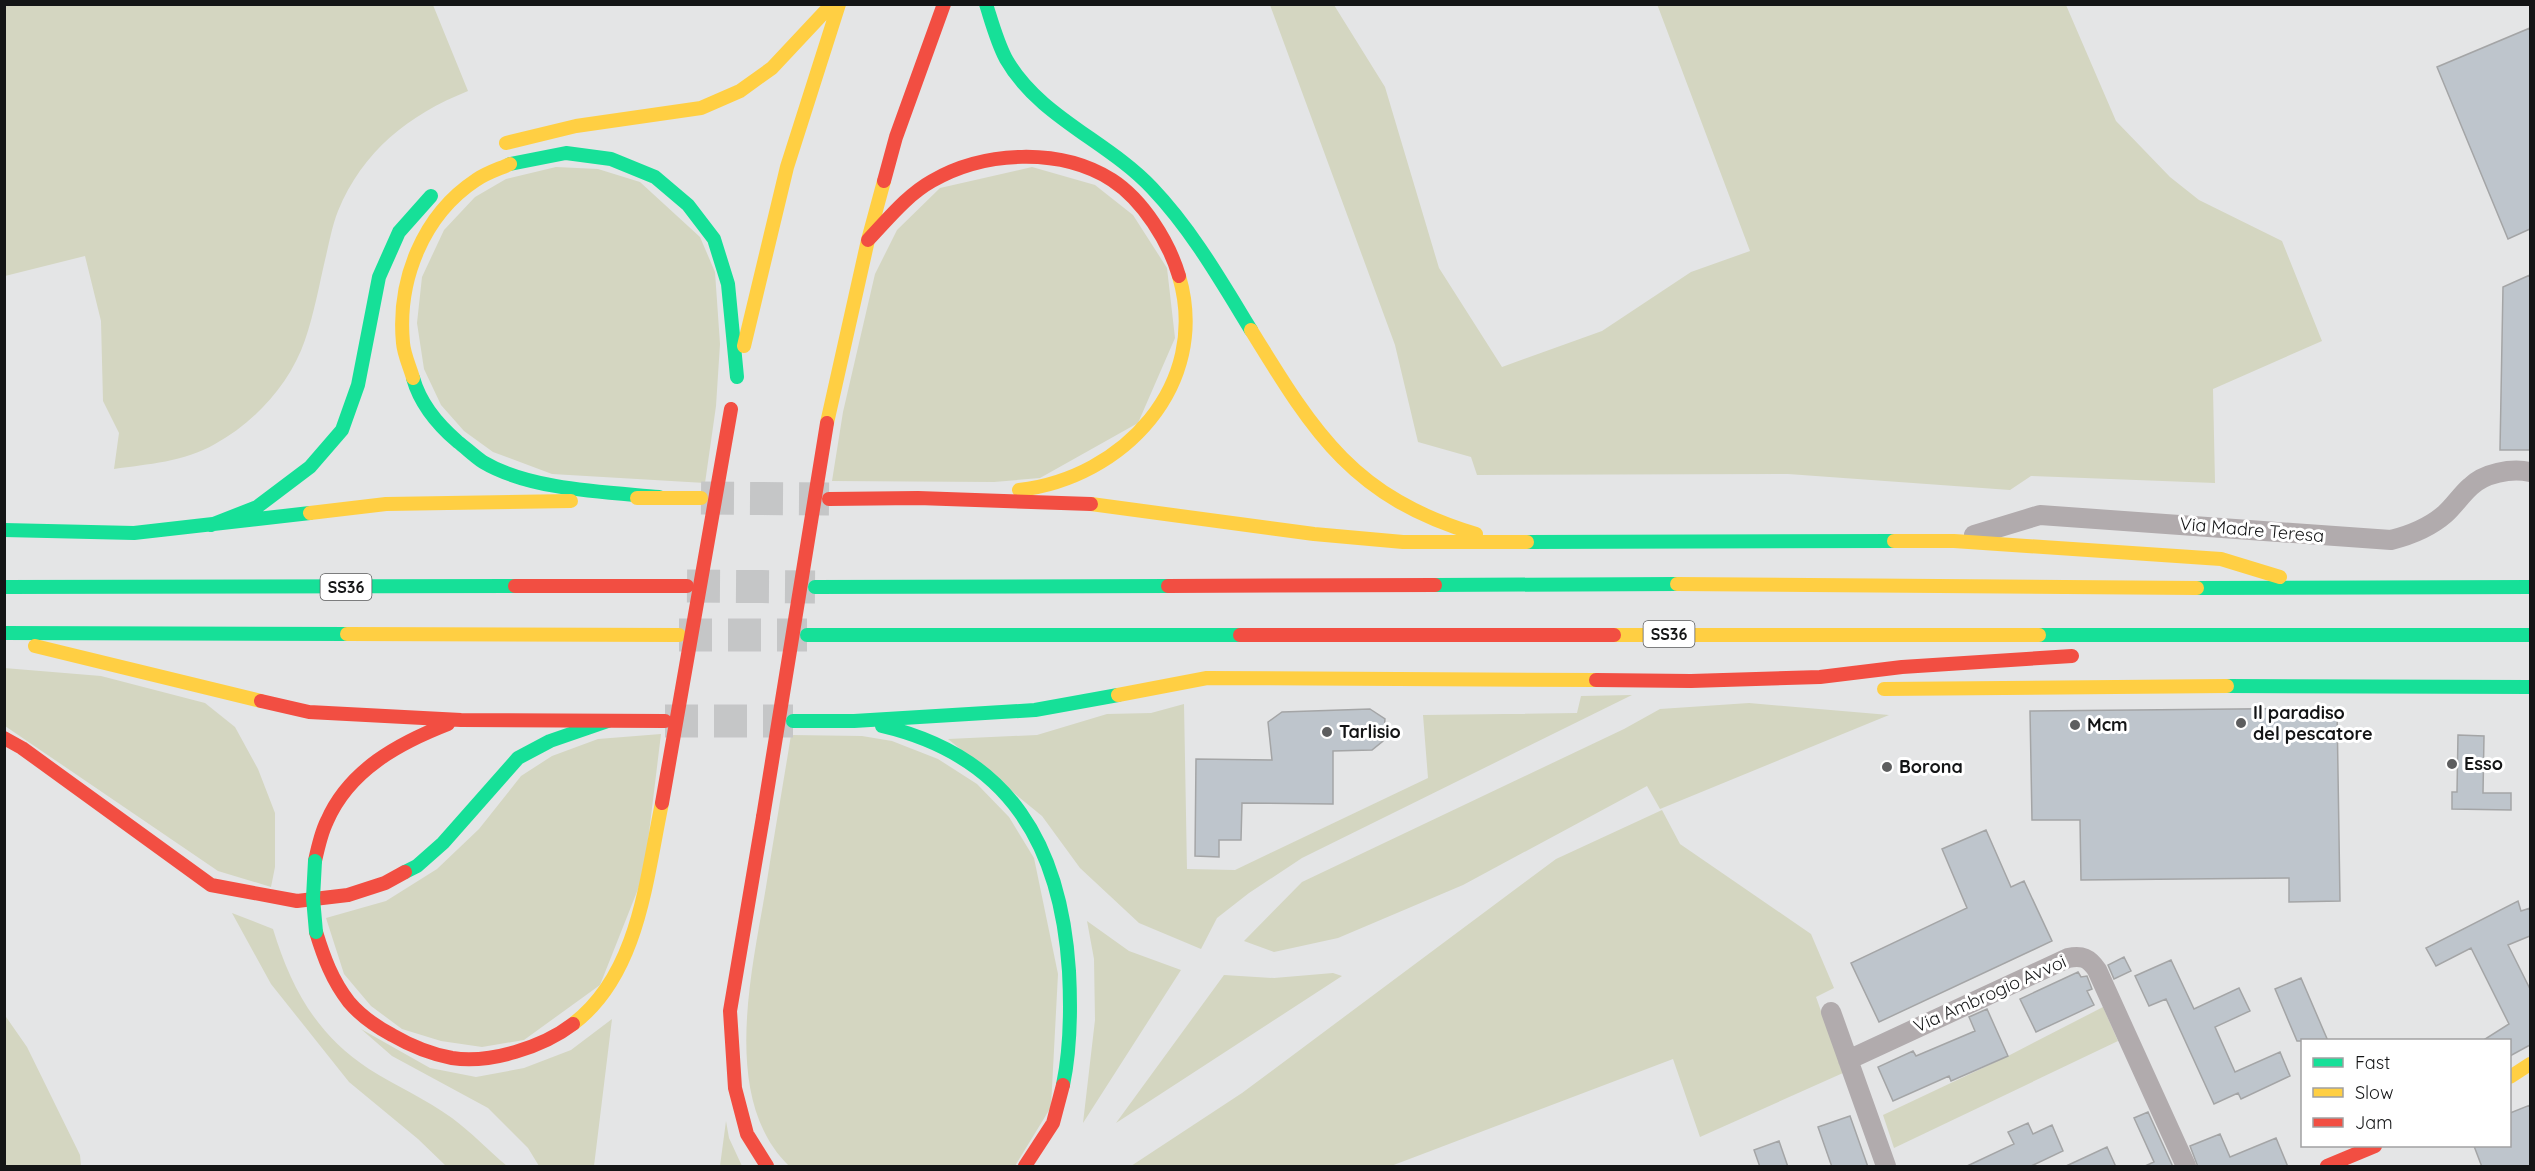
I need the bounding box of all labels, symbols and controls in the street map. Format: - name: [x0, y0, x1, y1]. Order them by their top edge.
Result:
- street label: Via Madre Teresa: [2179, 512, 2325, 547]
- road number: SS36: [320, 574, 372, 600]
- road number: SS36: [1644, 621, 1694, 647]
- place label: Il paradiso del pescatore: [2253, 701, 2373, 745]
- place label: Mcm: [2087, 713, 2128, 736]
- marker: Il paradiso del pescatore: [2234, 716, 2248, 730]
- marker: Mcm: [2068, 718, 2082, 732]
- place label: Tarlisio: [1339, 720, 1401, 743]
- marker: Tarlisio: [1320, 725, 1334, 739]
- place label: Esso: [2464, 752, 2503, 775]
- place label: Borona: [1899, 755, 1963, 778]
- marker: Esso: [2445, 757, 2459, 771]
- marker: Borona: [1880, 760, 1894, 774]
- street label: Via Ambrogio Avvoi: [1910, 950, 2070, 1038]
- legend: [2301, 1039, 2511, 1147]
- text: Fast: [2355, 1051, 2390, 1074]
- text: Slow: [2355, 1081, 2393, 1104]
- text: Jam: [2355, 1111, 2393, 1134]

